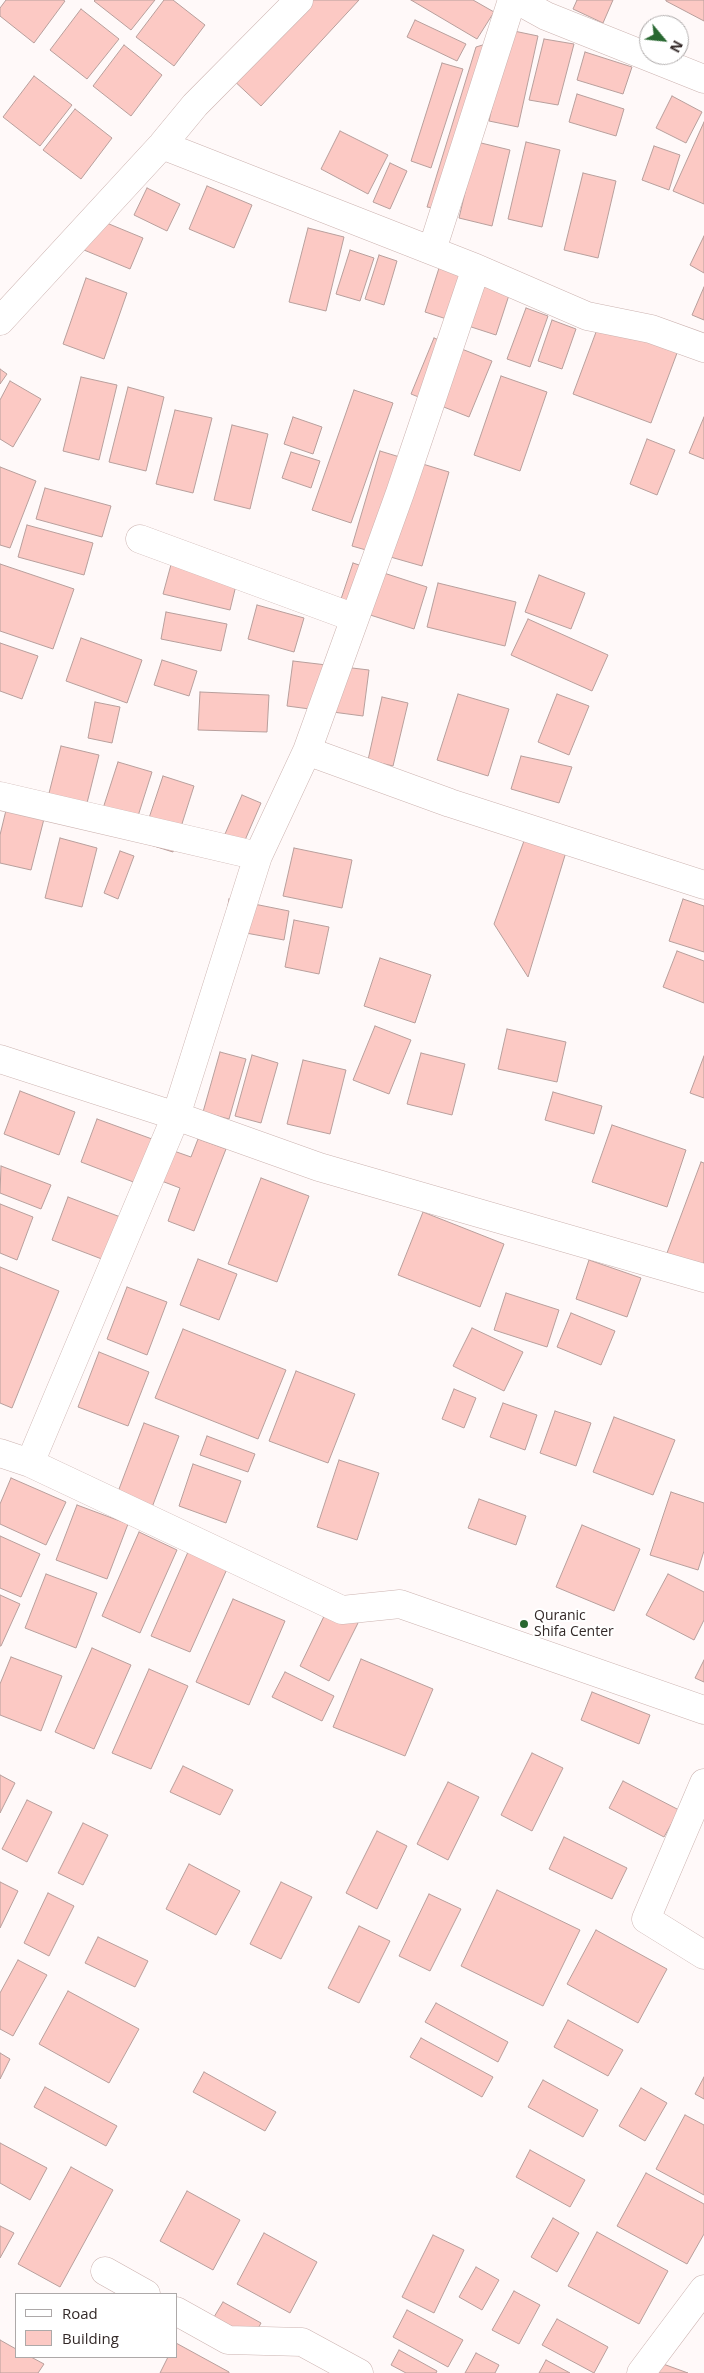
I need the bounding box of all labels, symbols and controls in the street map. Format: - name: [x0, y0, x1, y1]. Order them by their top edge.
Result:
- north arrow: [639, 15, 689, 65]
- text: N: [666, 37, 688, 56]
- place label: Quranic Shifa Center: [534, 1608, 614, 1640]
- marker: Quranic Shifa Center: [518, 1618, 530, 1630]
- legend: [15, 2293, 178, 2358]
- text: Road: [62, 2303, 98, 2323]
- text: Building: [62, 2328, 119, 2348]

